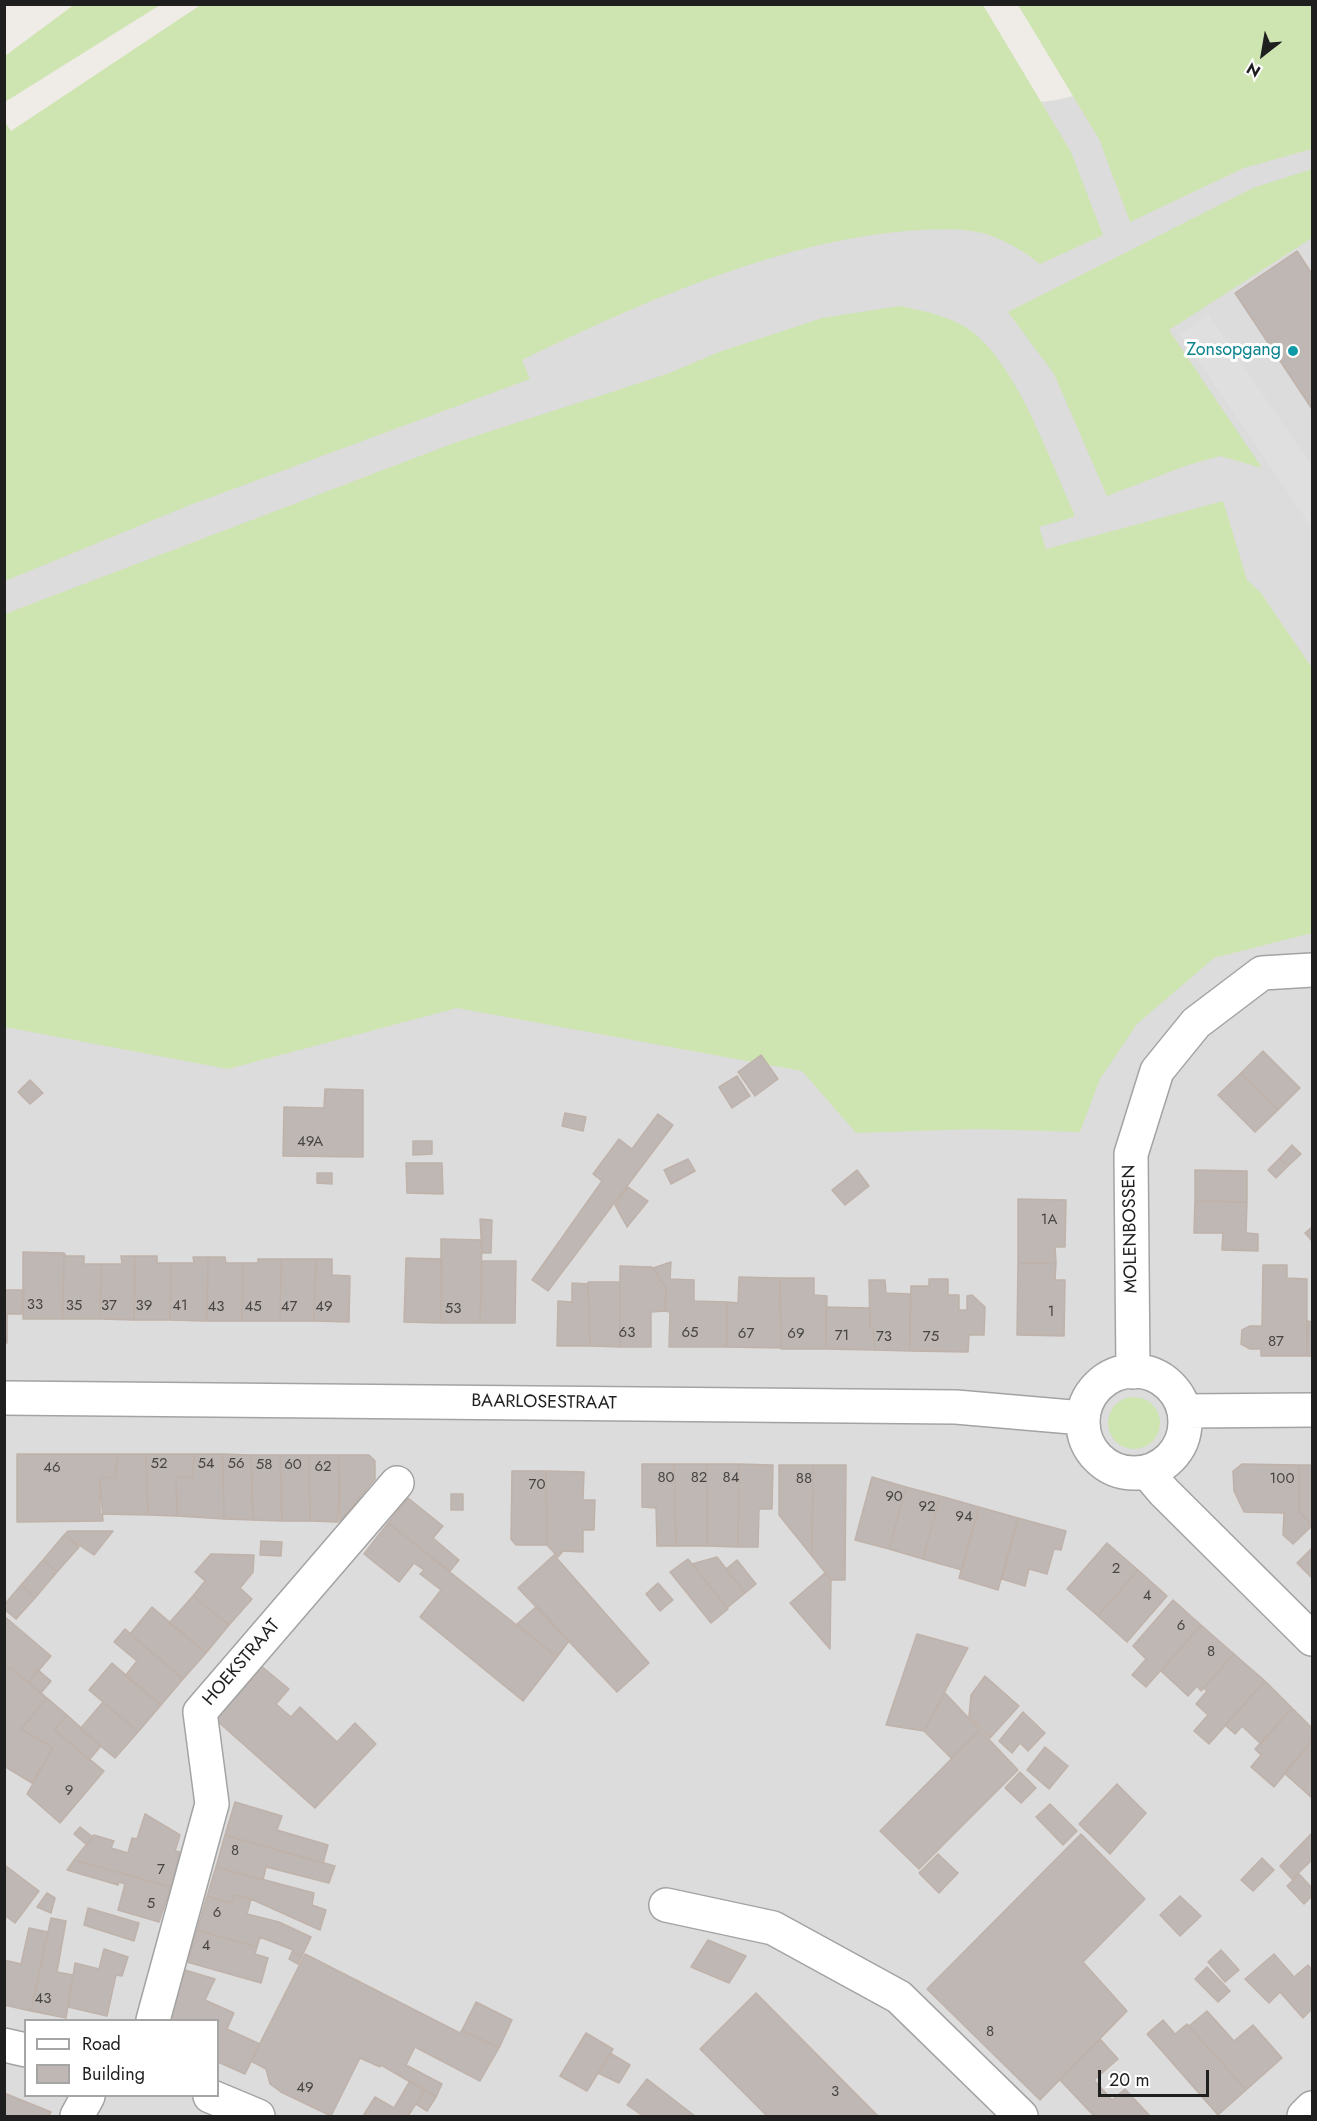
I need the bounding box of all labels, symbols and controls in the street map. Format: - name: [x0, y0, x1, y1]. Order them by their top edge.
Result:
- north arrow: [1233, 24, 1293, 84]
- text: N: [1242, 57, 1265, 83]
- place label: Zonsopgang: [1186, 340, 1281, 362]
- marker: Zonsopgang: [1286, 344, 1300, 358]
- house number: 49A: [297, 1133, 323, 1151]
- street label: MOLENBOSSEN: [1119, 1165, 1143, 1293]
- house number: 1A: [1041, 1211, 1057, 1229]
- house number: 33: [27, 1296, 43, 1314]
- house number: 35: [66, 1297, 82, 1315]
- house number: 37: [101, 1297, 117, 1315]
- house number: 39: [136, 1297, 152, 1315]
- house number: 41: [172, 1297, 188, 1315]
- house number: 43: [208, 1298, 224, 1316]
- house number: 45: [244, 1298, 262, 1316]
- house number: 47: [281, 1298, 297, 1316]
- house number: 49: [315, 1298, 333, 1316]
- house number: 53: [445, 1300, 461, 1318]
- house number: 1: [1048, 1303, 1054, 1321]
- house number: 63: [619, 1324, 635, 1342]
- house number: 65: [681, 1324, 699, 1342]
- house number: 67: [738, 1325, 754, 1343]
- house number: 69: [787, 1325, 805, 1343]
- house number: 71: [835, 1327, 849, 1345]
- house number: 73: [876, 1328, 892, 1346]
- house number: 75: [923, 1328, 939, 1346]
- house number: 87: [1268, 1333, 1284, 1351]
- street label: BAARLOSESTRAAT: [471, 1391, 617, 1415]
- house number: 52: [151, 1455, 167, 1473]
- house number: 54: [197, 1455, 215, 1473]
- house number: 56: [227, 1455, 245, 1473]
- house number: 58: [256, 1456, 272, 1474]
- house number: 60: [284, 1456, 302, 1474]
- house number: 62: [314, 1458, 332, 1476]
- house number: 46: [43, 1459, 61, 1477]
- house number: 80: [657, 1469, 675, 1487]
- house number: 82: [691, 1469, 707, 1487]
- house number: 84: [723, 1469, 739, 1487]
- house number: 88: [796, 1470, 812, 1488]
- house number: 100: [1270, 1470, 1294, 1488]
- house number: 70: [529, 1476, 545, 1494]
- house number: 90: [885, 1488, 903, 1506]
- house number: 92: [918, 1498, 936, 1516]
- house number: 94: [955, 1508, 973, 1526]
- house number: 2: [1112, 1560, 1120, 1578]
- house number: 4: [1143, 1587, 1151, 1605]
- street label: HOEKSTRAAT: [199, 1616, 285, 1710]
- house number: 6: [1177, 1617, 1185, 1635]
- house number: 8: [1207, 1643, 1215, 1661]
- house number: 9: [65, 1782, 73, 1800]
- house number: 8: [231, 1842, 239, 1860]
- house number: 7: [157, 1861, 165, 1879]
- house number: 5: [147, 1895, 155, 1913]
- house number: 6: [213, 1904, 221, 1922]
- house number: 4: [202, 1937, 210, 1955]
- house number: 43: [35, 1990, 51, 2008]
- legend: [24, 2019, 219, 2097]
- house number: 8: [986, 2023, 994, 2041]
- text: Road: [82, 2031, 121, 2057]
- scale bar: [1101, 2058, 1212, 2096]
- text: Building: [82, 2061, 145, 2087]
- text: 20 m: [1109, 2067, 1149, 2093]
- house number: 49: [296, 2079, 314, 2097]
- house number: 3: [831, 2083, 839, 2101]

